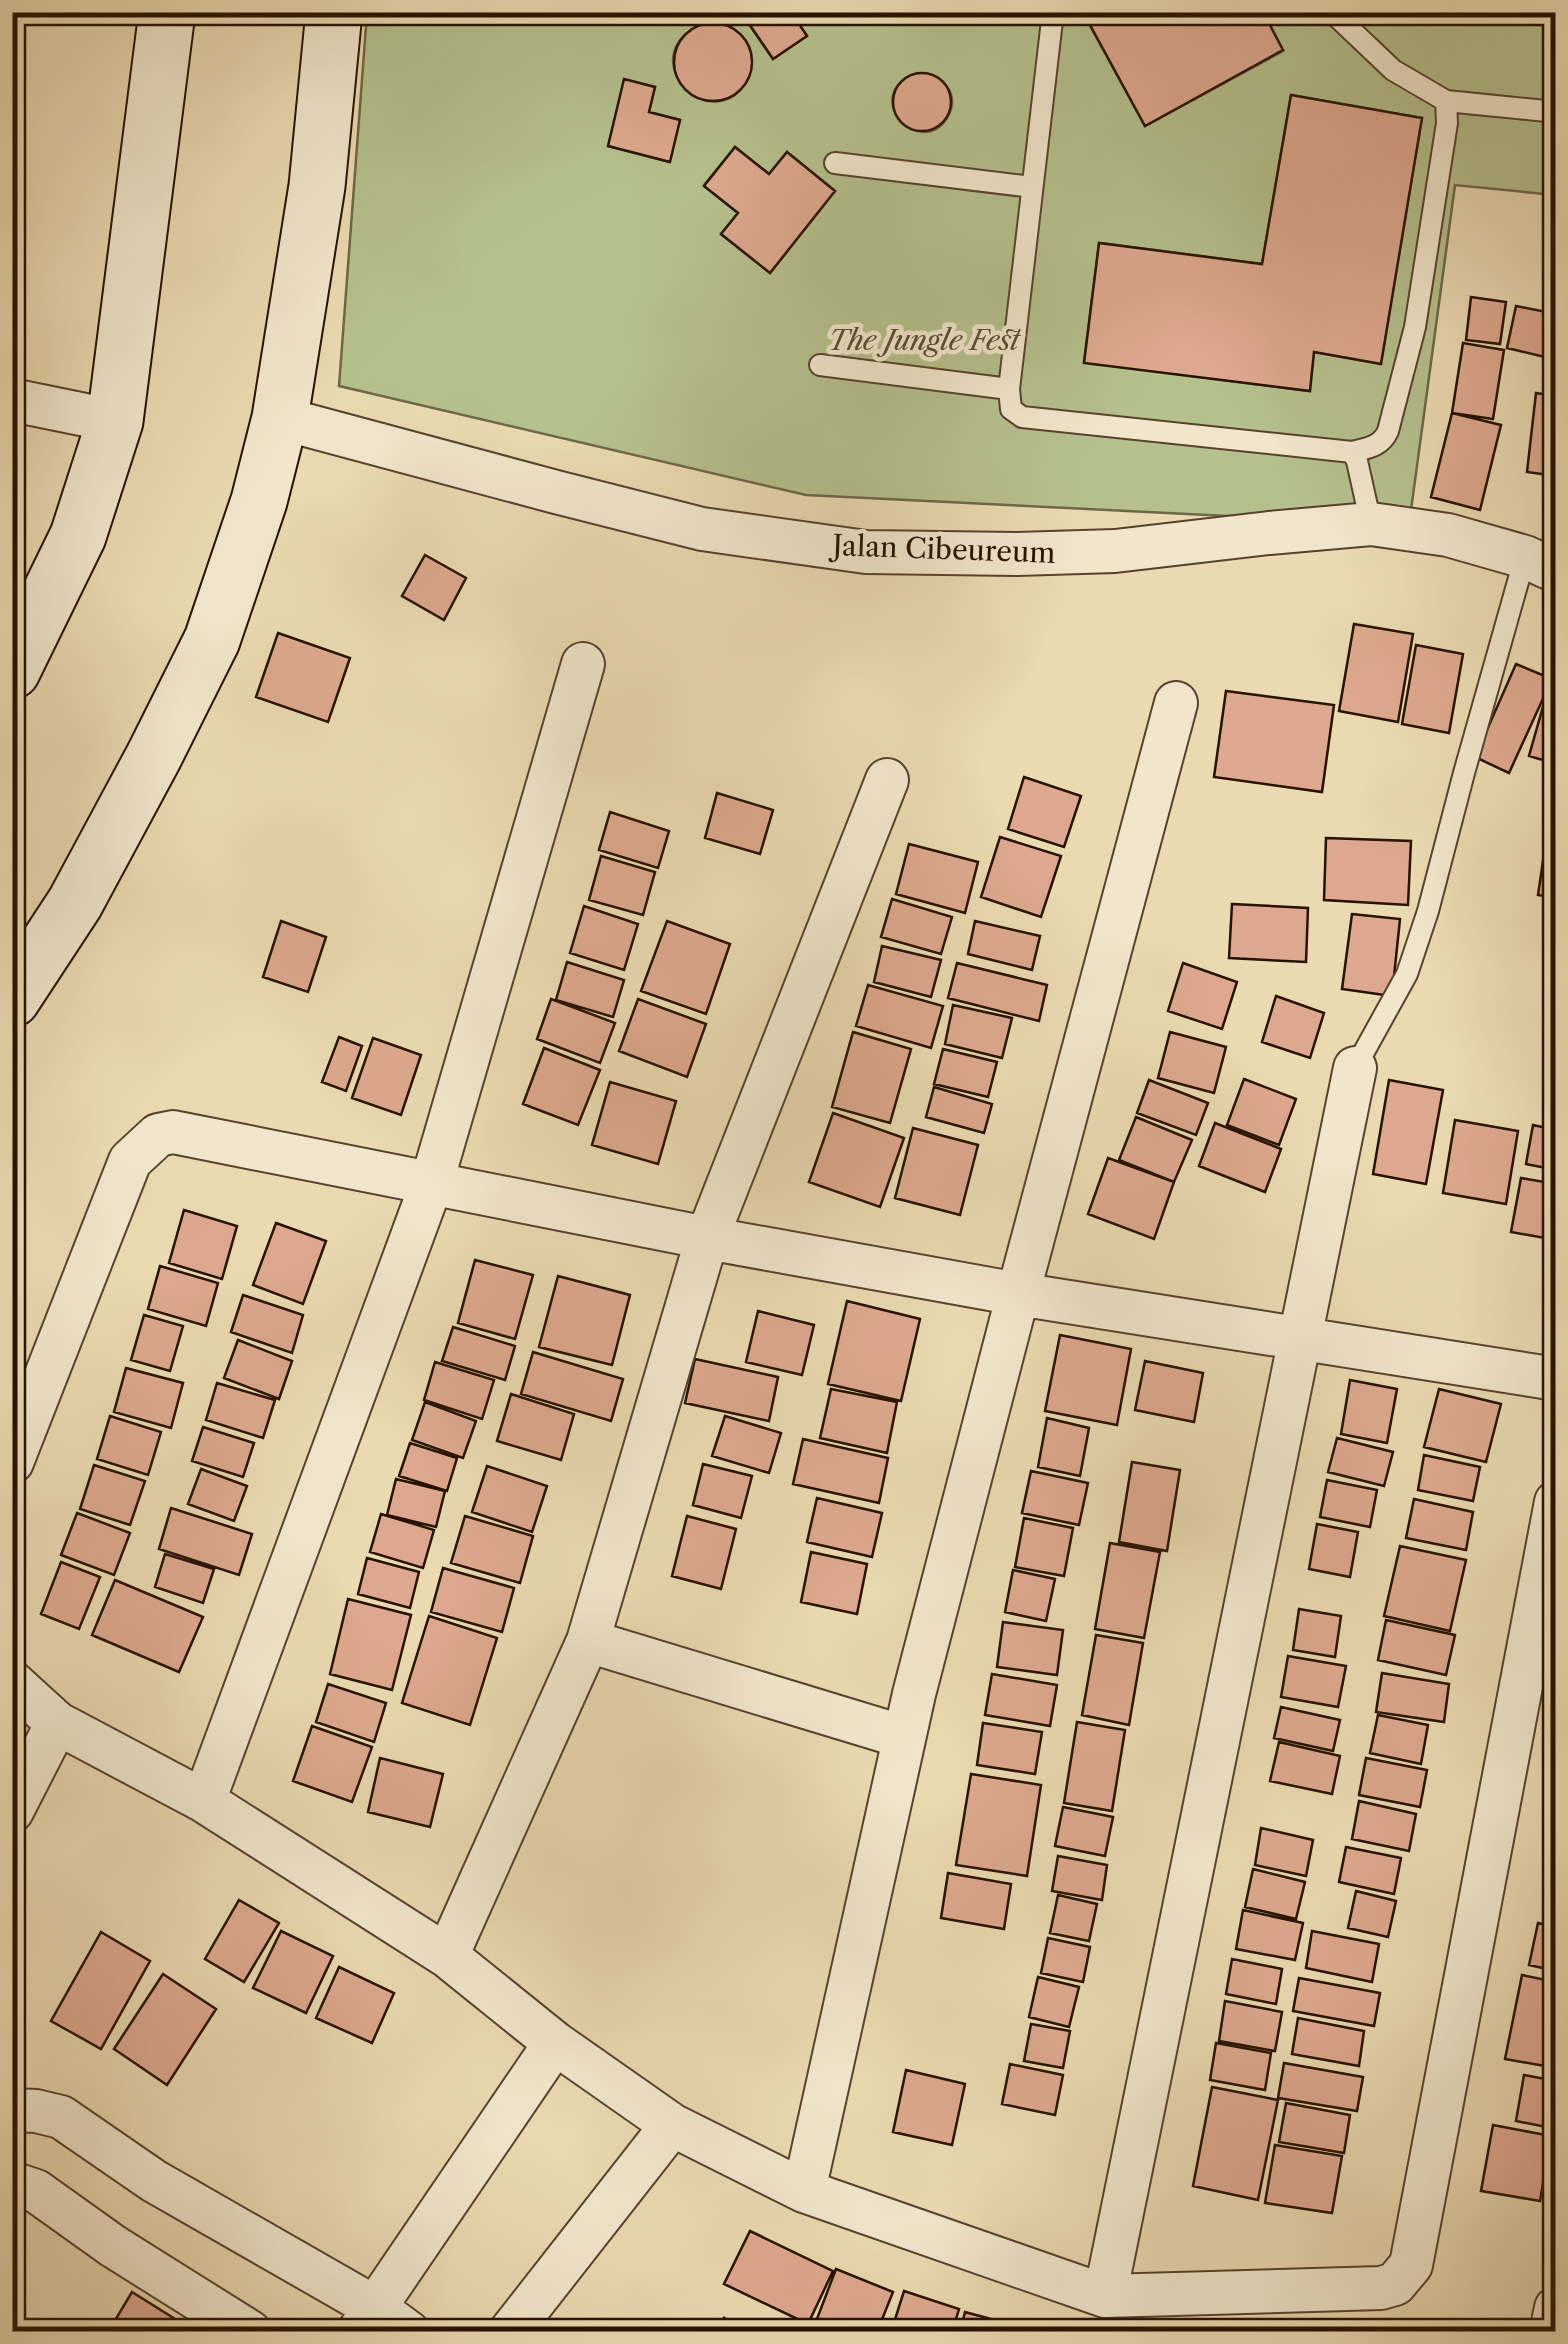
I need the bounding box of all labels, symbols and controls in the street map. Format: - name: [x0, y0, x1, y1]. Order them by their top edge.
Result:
- park label: The Jungle Fest: [828, 323, 1022, 357]
- street label: Jalan Cibeureum: [828, 528, 1056, 570]

